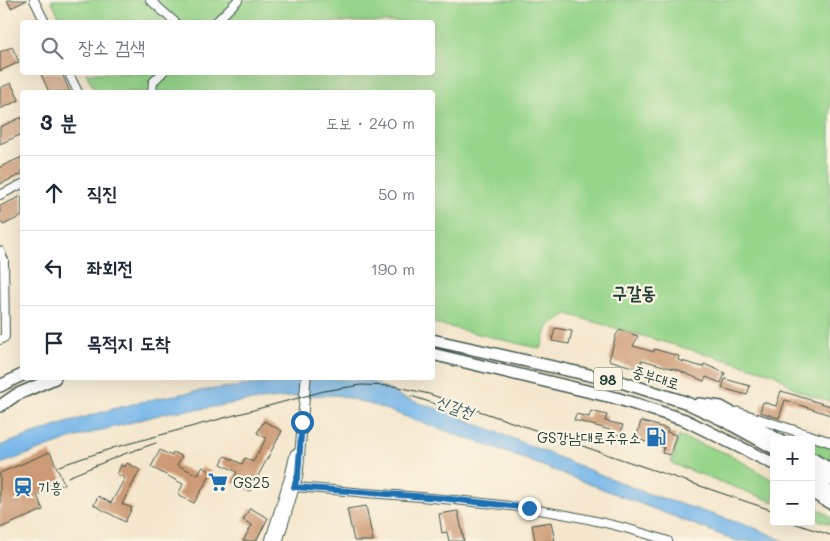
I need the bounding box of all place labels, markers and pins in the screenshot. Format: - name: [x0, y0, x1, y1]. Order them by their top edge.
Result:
- fuel station icon: GS강남대로주유소: [645, 426, 667, 448]
- place label: GS강남대로주유소: [537, 427, 641, 447]
- supermarket icon: GS25: [207, 471, 229, 493]
- place label: GS25: [233, 472, 270, 492]
- station icon: 기흥: [12, 476, 34, 498]
- place label: 기흥: [38, 477, 62, 497]

